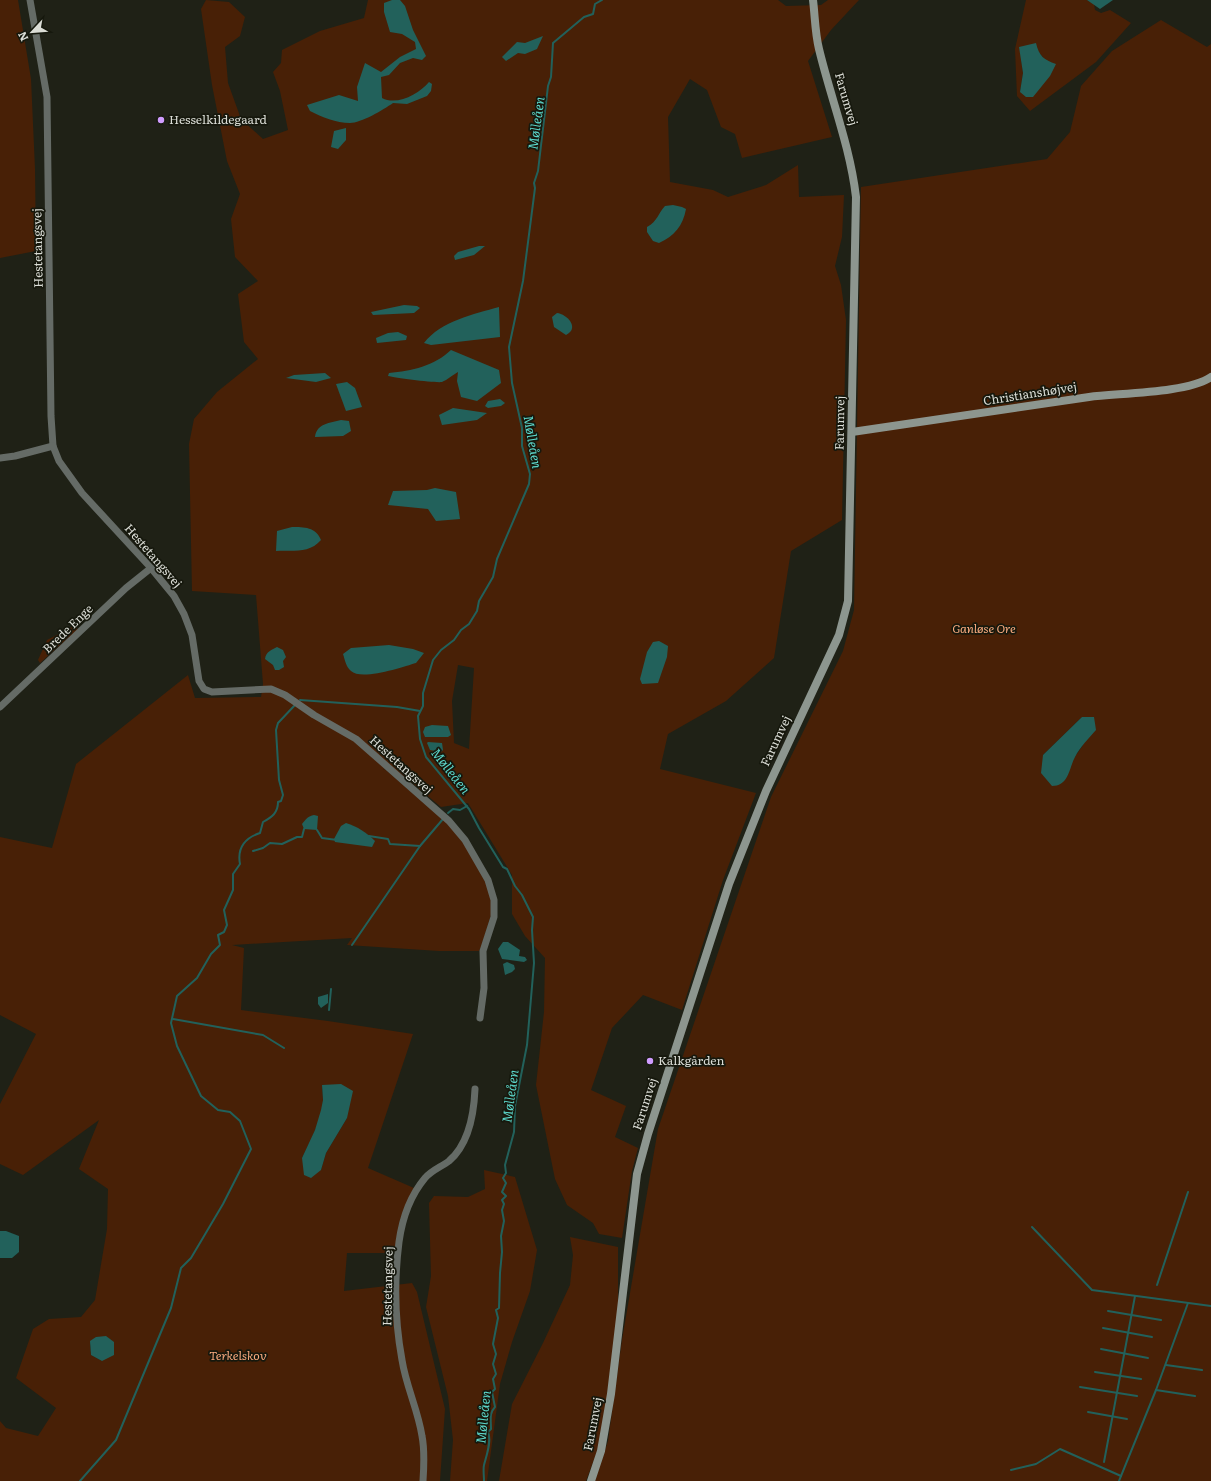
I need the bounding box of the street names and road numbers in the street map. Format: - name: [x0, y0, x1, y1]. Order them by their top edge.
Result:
- street label: Farumvej: [831, 70, 863, 127]
- street label: Hestetangsvej: [27, 208, 47, 288]
- street label: Christianshøjvej: [982, 377, 1078, 409]
- street label: Farumvej: [830, 396, 848, 450]
- street label: Hestetangsvej: [121, 519, 187, 591]
- street label: Brede Enge: [38, 600, 97, 657]
- street label: Farumvej: [755, 712, 795, 769]
- street label: Hestetangsvej: [366, 731, 437, 798]
- street label: Farumvej: [627, 1075, 661, 1132]
- street label: Hestetangsvej: [377, 1246, 397, 1326]
- street label: Farumvej: [578, 1395, 606, 1452]

